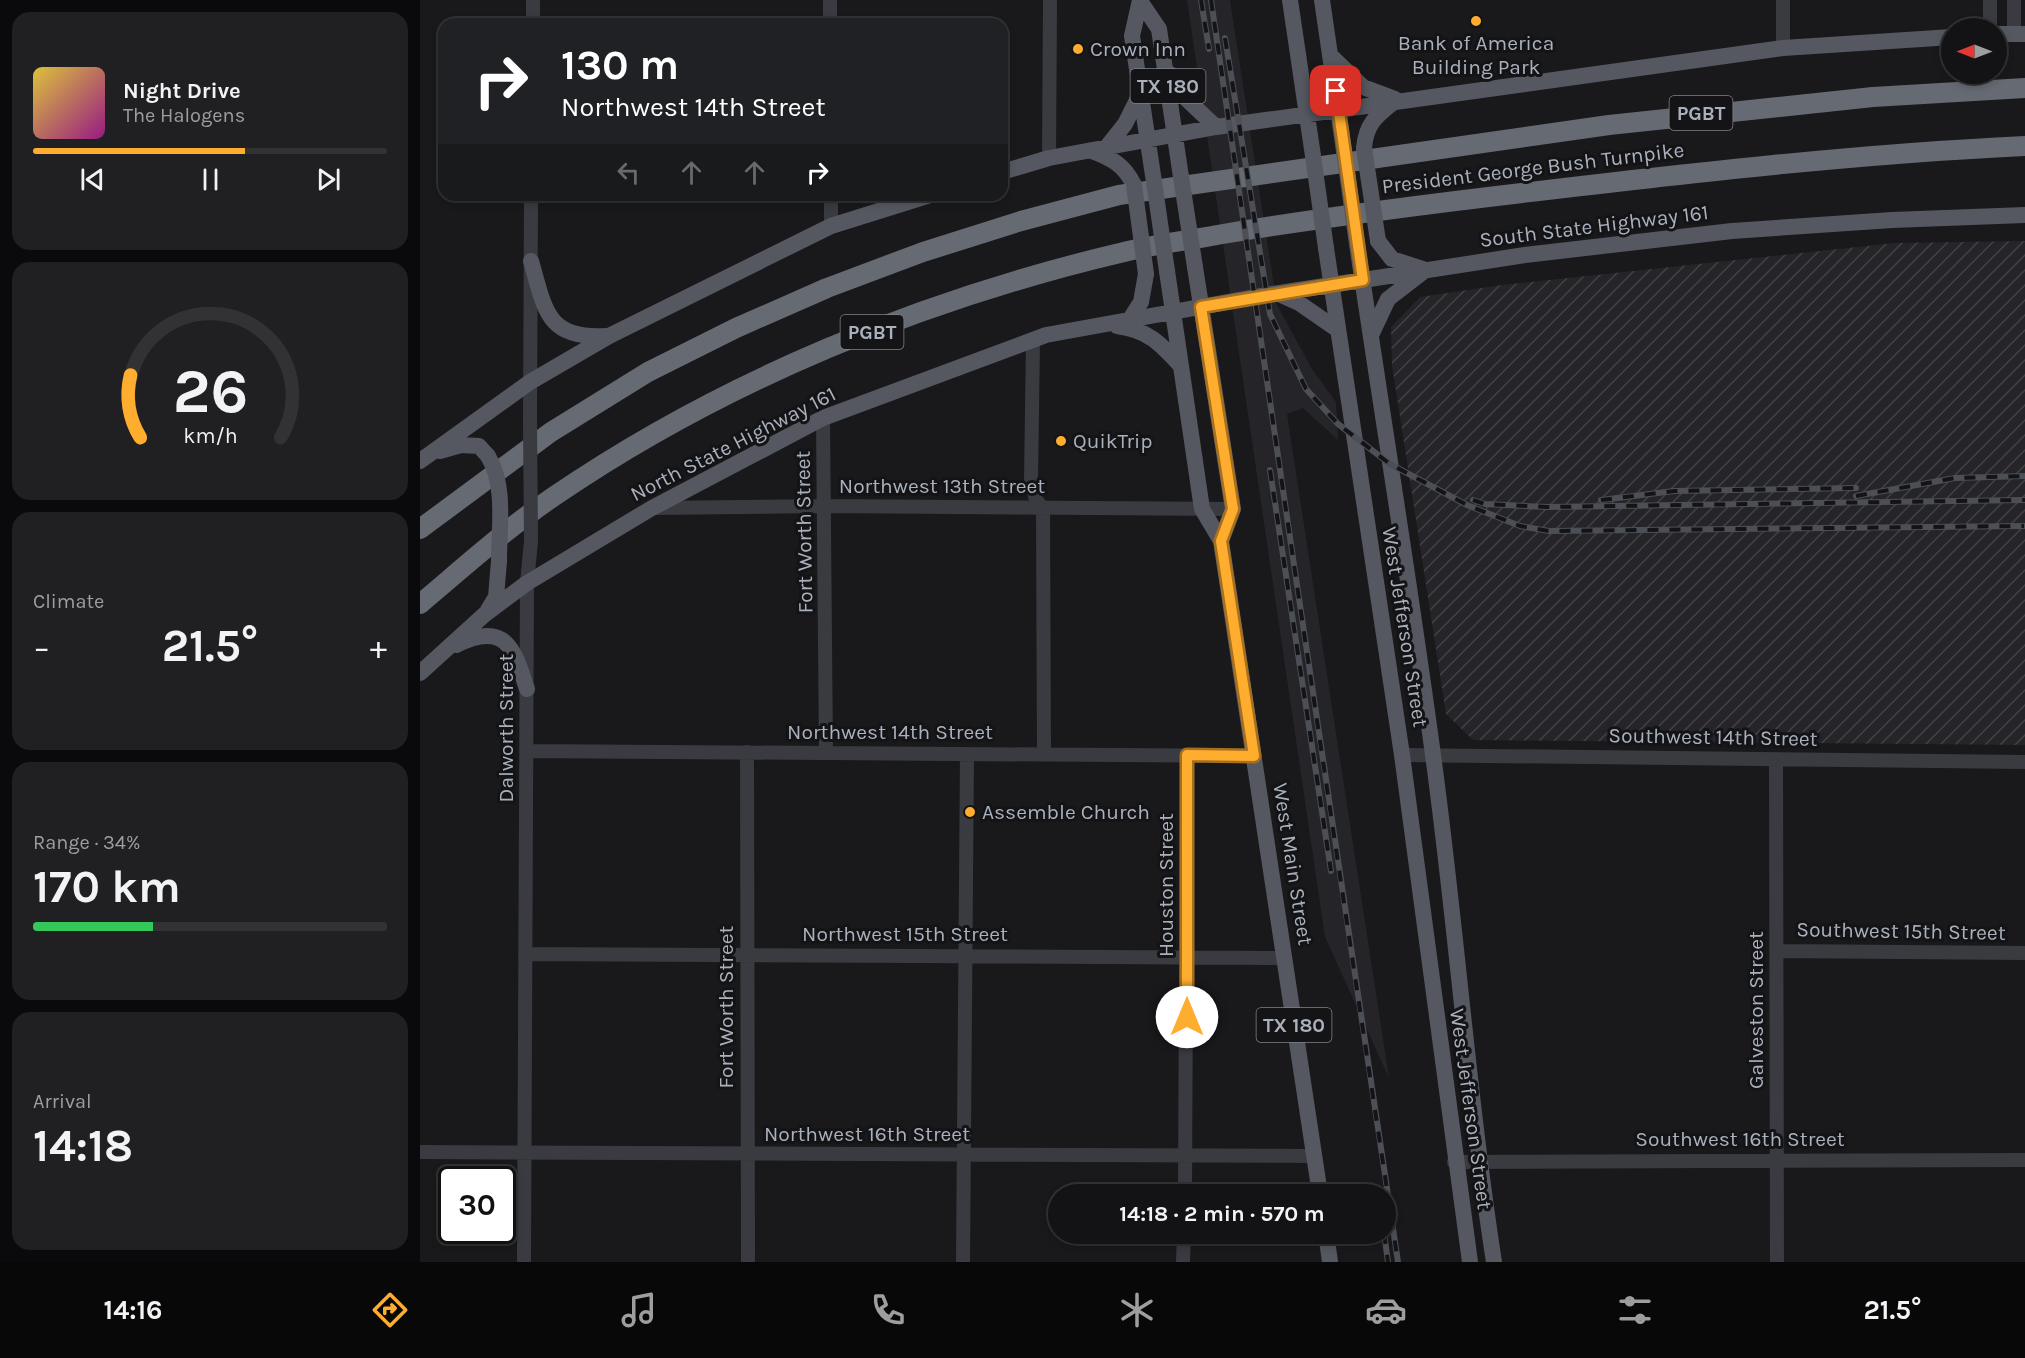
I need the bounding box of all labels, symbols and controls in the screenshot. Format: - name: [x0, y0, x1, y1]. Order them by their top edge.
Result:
- marker: Bank of America Building Park: [1469, 14, 1483, 28]
- north arrow: [1941, 18, 2007, 84]
- map controls: [1941, 18, 2007, 84]
- place label: Bank of America Building Park: [1398, 31, 1554, 79]
- place label: Crown Inn: [1090, 37, 1186, 61]
- text: 130 m: [561, 40, 679, 90]
- icon: right: [462, 42, 540, 120]
- marker: Crown Inn: [1071, 42, 1085, 56]
- pin: [1310, 65, 1361, 116]
- road number: TX 180: [1130, 69, 1206, 103]
- icon: arrive: [1319, 74, 1352, 107]
- text: Night Drive: [123, 78, 241, 104]
- text: Northwest 14th Street: [561, 91, 826, 123]
- road number: PGBT: [1670, 96, 1732, 130]
- text: The Halogens: [123, 104, 245, 127]
- street label: President George Bush Turnpike: [1380, 138, 1686, 198]
- icon: left: [612, 156, 645, 189]
- icon: ahead: [675, 156, 708, 189]
- icon: ahead: [738, 156, 771, 189]
- icon: right: [801, 156, 834, 189]
- icon: previous: [76, 163, 109, 196]
- icon: pause: [194, 163, 227, 196]
- icon: next: [312, 163, 345, 196]
- street label: South State Highway 161: [1478, 200, 1710, 252]
- road number: PGBT: [840, 315, 904, 349]
- text: 26: [172, 355, 248, 428]
- street label: North State Highway 161: [626, 382, 840, 506]
- text: km/h: [183, 423, 237, 448]
- place label: QuikTrip: [1073, 429, 1153, 453]
- marker: QuikTrip: [1054, 434, 1068, 448]
- street label: Fort Worth Street: [791, 450, 817, 614]
- street label: Northwest 13th Street: [839, 474, 1045, 498]
- street label: West Jefferson Street: [1377, 525, 1433, 729]
- text: Climate: [33, 590, 104, 613]
- text: 21.5°: [162, 620, 258, 672]
- text: −: [33, 628, 50, 666]
- text: +: [370, 628, 387, 666]
- street label: Dalworth Street: [494, 654, 518, 802]
- street label: Northwest 14th Street: [787, 720, 993, 744]
- street label: Southwest 14th Street: [1608, 723, 1818, 751]
- street label: West Main Street: [1268, 781, 1318, 947]
- place label: Assemble Church: [982, 800, 1150, 824]
- marker: Assemble Church: [963, 805, 977, 819]
- street label: Houston Street: [1154, 813, 1178, 957]
- text: Range · 34%: [33, 831, 140, 854]
- text: 170 km: [33, 861, 181, 913]
- street label: Southwest 15th Street: [1796, 917, 2006, 945]
- street label: Northwest 15th Street: [802, 922, 1008, 946]
- street label: Fort Worth Street: [714, 926, 738, 1088]
- street label: Galveston Street: [1744, 931, 1768, 1089]
- position arrow: [1155, 985, 1219, 1049]
- street label: West Jefferson Street: [1445, 1007, 1497, 1211]
- road number: TX 180: [1256, 1008, 1332, 1042]
- text: Arrival: [33, 1090, 92, 1113]
- text: 14:18: [33, 1120, 133, 1172]
- street label: Northwest 16th Street: [764, 1122, 970, 1146]
- street label: Southwest 16th Street: [1635, 1127, 1845, 1151]
- speed limit sign: 30: [438, 1166, 516, 1244]
- text: 14:18 · 2 min · 570 m: [1119, 1201, 1325, 1227]
- icon: directions: [369, 1289, 411, 1331]
- icon: music: [618, 1289, 660, 1331]
- icon: phone: [867, 1289, 909, 1331]
- icon: climate: [1116, 1289, 1158, 1331]
- icon: car: [1365, 1289, 1407, 1331]
- icon: filters: [1614, 1289, 1656, 1331]
- text: 14:16: [104, 1294, 162, 1326]
- text: 21.5°: [1863, 1294, 1921, 1326]

